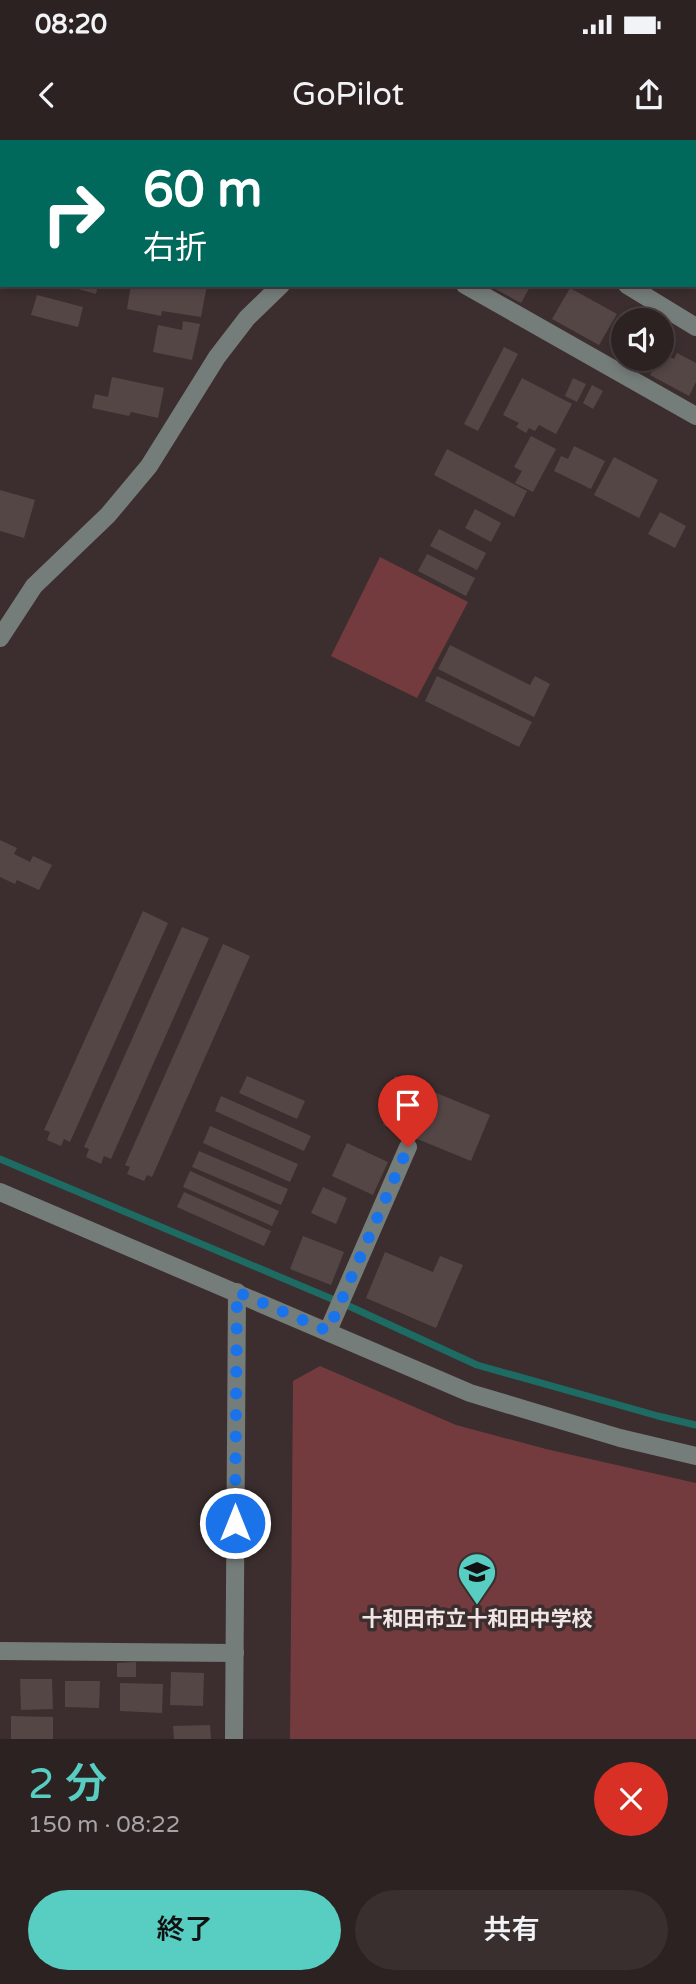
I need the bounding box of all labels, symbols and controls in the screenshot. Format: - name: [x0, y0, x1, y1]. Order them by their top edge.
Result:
- text: 08:20: [35, 9, 107, 40]
- icon: back: [28, 76, 66, 114]
- text: GoPilot: [292, 76, 404, 114]
- icon: share: [630, 76, 668, 114]
- text: 60 m: [143, 161, 262, 220]
- icon: right: [28, 168, 119, 259]
- text: 右折: [143, 229, 207, 267]
- map controls: [611, 308, 674, 371]
- button: sound: [611, 308, 674, 371]
- pin: [378, 1075, 438, 1147]
- icon: arrive: [389, 1086, 427, 1124]
- position arrow: [198, 1486, 272, 1560]
- school or university icon: 十和田市立十和田中学校: [456, 1551, 498, 1606]
- place label: 十和田市立十和田中学校: [362, 1607, 593, 1632]
- text: 2 分: [28, 1759, 107, 1810]
- button: close: [594, 1762, 668, 1836]
- text: 150 m · 08:22: [28, 1811, 180, 1839]
- button: 終了: [28, 1890, 341, 1970]
- button: 共有: [355, 1890, 668, 1970]

